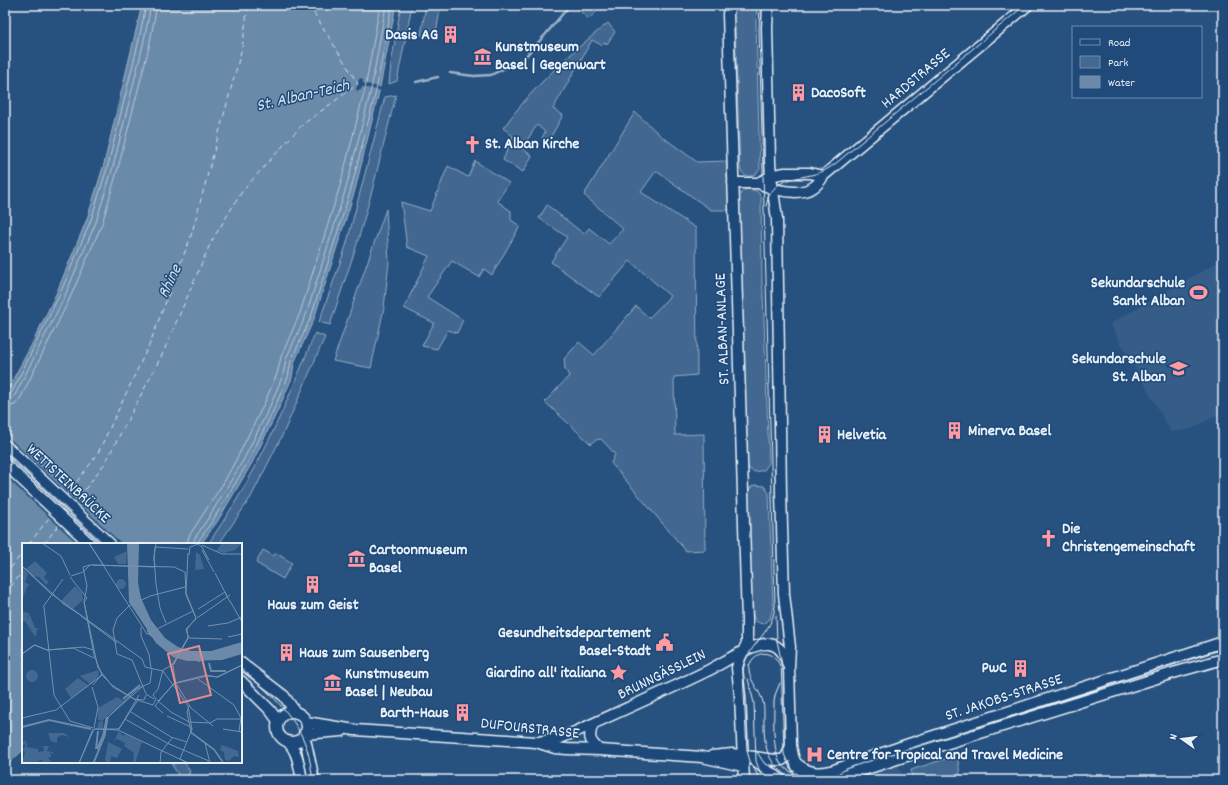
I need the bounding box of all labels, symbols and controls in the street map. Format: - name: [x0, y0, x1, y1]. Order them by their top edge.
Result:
- place label: Dasis AG: [385, 24, 438, 47]
- building icon: Dasis AG: [441, 25, 461, 45]
- legend: [1072, 26, 1202, 98]
- text: Road: [1108, 35, 1130, 52]
- place label: Kunstmuseum Basel | Gegenwart: [495, 36, 606, 77]
- street label: HARDSTRASSE: [876, 43, 956, 115]
- museum icon: Kunstmuseum Basel | Gegenwart: [472, 46, 492, 66]
- text: Park: [1108, 55, 1129, 72]
- water label: St. Alban-Teich: [254, 74, 353, 119]
- text: Water: [1108, 75, 1135, 92]
- place label: DacoSoft: [811, 82, 866, 105]
- building icon: DacoSoft: [788, 83, 808, 103]
- place label: St. Alban Kirche: [485, 133, 579, 156]
- church icon: St. Alban Kirche: [462, 134, 482, 154]
- water label: Rhine: [153, 260, 190, 303]
- street label: ST. ALBAN-ANLAGE: [710, 272, 736, 385]
- place label: Sekundarschule Sankt Alban: [1091, 272, 1185, 313]
- sports icon: Sekundarschule Sankt Alban: [1188, 282, 1208, 302]
- place label: Sekundarschule St. Alban: [1072, 348, 1166, 389]
- school or university icon: Sekundarschule St. Alban: [1169, 358, 1189, 378]
- place label: Minerva Basel: [968, 420, 1051, 443]
- building icon: Minerva Basel: [945, 421, 965, 441]
- place label: Helvetia: [837, 424, 888, 447]
- building icon: Helvetia: [814, 425, 834, 445]
- street label: WETTSTEINBRÜCKE: [21, 439, 116, 530]
- place label: Die Christengemeinschaft: [1062, 518, 1195, 559]
- church icon: Die Christengemeinschaft: [1039, 528, 1059, 548]
- place label: Cartoonmuseum Basel: [369, 539, 467, 580]
- inset map: [22, 543, 242, 763]
- museum icon: Cartoonmuseum Basel: [346, 549, 366, 569]
- building icon: Haus zum Geist: [303, 574, 323, 594]
- place label: Haus zum Geist: [267, 594, 359, 617]
- place label: Gesundheitsdepartement Basel-Stadt: [498, 622, 651, 663]
- public building icon: Gesundheitsdepartement Basel-Stadt: [654, 632, 674, 652]
- place label: Haus zum Sausenberg: [299, 642, 429, 665]
- building icon: Haus zum Sausenberg: [276, 643, 296, 663]
- street label: BRUNNGÄSSLEIN: [614, 644, 710, 706]
- place label: PwC: [982, 657, 1007, 680]
- building icon: PwC: [1010, 658, 1030, 678]
- place label: Giardino all' italiana: [486, 662, 607, 685]
- place label: Kunstmuseum Basel | Neubau: [345, 663, 433, 704]
- place icon: Giardino all' italiana: [609, 663, 629, 683]
- street label: ST. JAKOBS-STRASSE: [942, 668, 1066, 728]
- museum icon: Kunstmuseum Basel | Neubau: [322, 673, 342, 693]
- place label: Barth-Haus: [380, 702, 449, 725]
- building icon: Barth-Haus: [452, 703, 472, 723]
- street label: DUFOURSTRASSE: [479, 712, 581, 746]
- north arrow: [1162, 719, 1202, 759]
- text: N: [1166, 732, 1183, 742]
- place label: Centre for Tropical and Travel Medicine: [827, 744, 1063, 767]
- hospital icon: Centre for Tropical and Travel Medicine: [804, 745, 824, 765]

